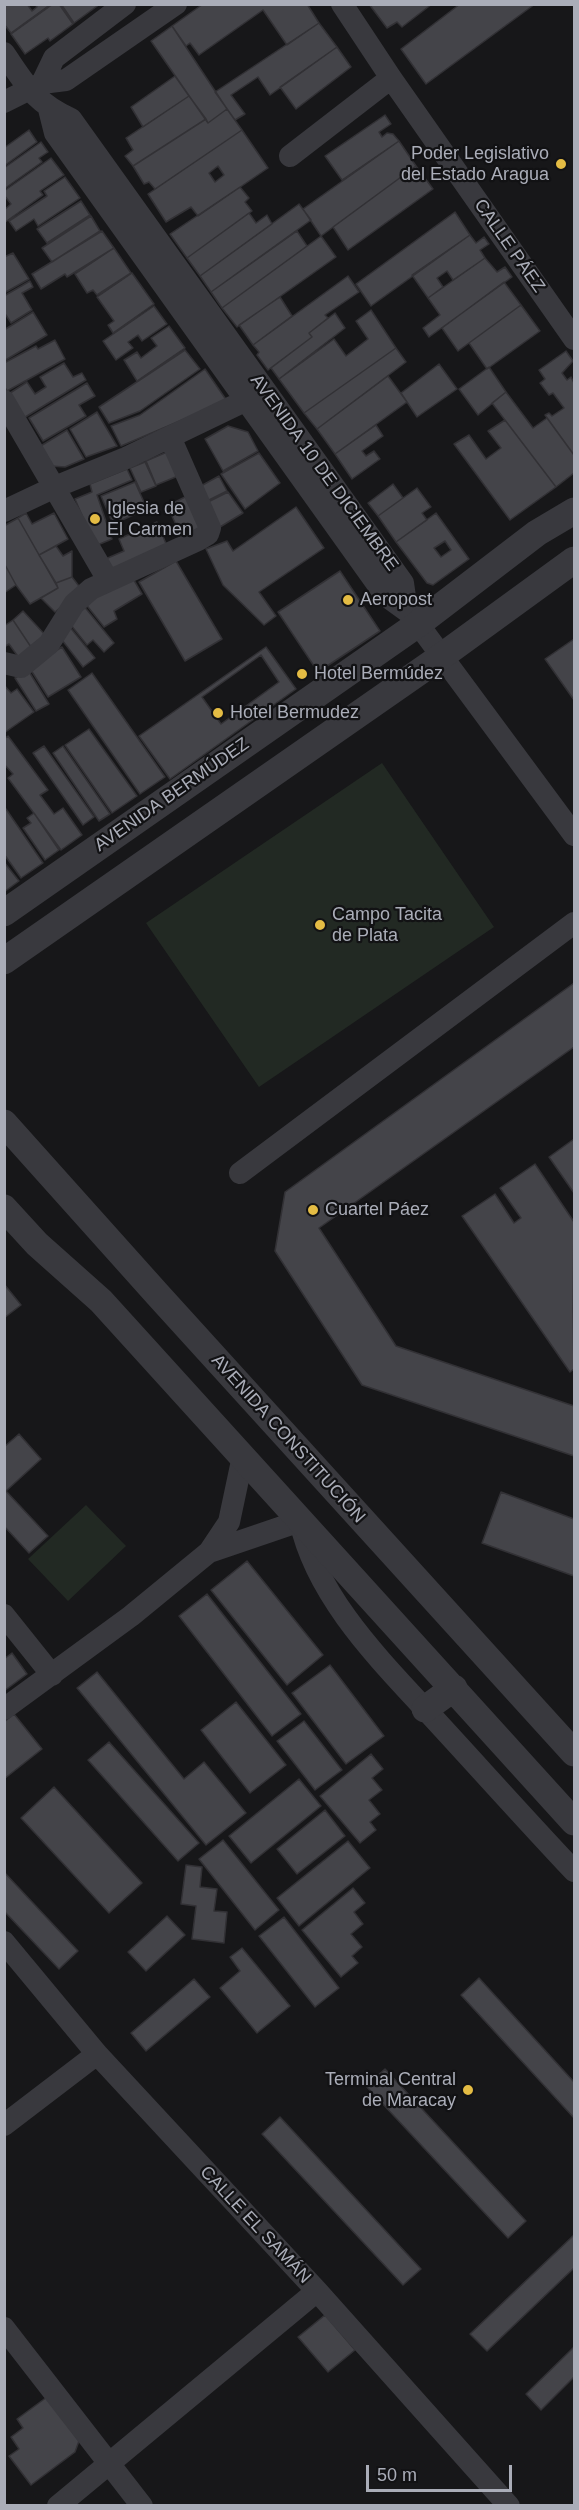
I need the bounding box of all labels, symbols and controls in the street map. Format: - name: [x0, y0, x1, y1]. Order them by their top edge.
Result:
- place label: Poder Legislativo del Estado Aragua: [401, 143, 549, 186]
- marker: Poder Legislativo del Estado Aragua: [554, 157, 568, 171]
- street label: CALLE PÁEZ: [469, 195, 549, 297]
- street label: AVENIDA 10 DE DICIEMBRE: [245, 370, 403, 576]
- place label: Iglesia de El Carmen: [107, 498, 192, 540]
- marker: Iglesia de El Carmen: [88, 512, 102, 526]
- place label: Aeropost: [360, 589, 432, 611]
- marker: Aeropost: [341, 593, 355, 607]
- place label: Hotel Bermúdez: [314, 663, 443, 685]
- marker: Hotel Bermúdez: [295, 667, 309, 681]
- place label: Hotel Bermudez: [230, 702, 359, 724]
- marker: Hotel Bermudez: [211, 706, 225, 720]
- street label: AVENIDA BERMÚDEZ: [91, 733, 253, 857]
- place label: Campo Tacita de Plata: [332, 904, 442, 946]
- marker: Campo Tacita de Plata: [313, 918, 327, 932]
- place label: Cuartel Páez: [325, 1199, 429, 1221]
- marker: Cuartel Páez: [306, 1203, 320, 1217]
- street label: AVENIDA CONSTITUCIÓN: [206, 1350, 370, 1528]
- place label: Terminal Central de Maracay: [325, 2069, 456, 2112]
- marker: Terminal Central de Maracay: [461, 2083, 475, 2097]
- street label: CALLE EL SAMÁN: [195, 2162, 315, 2288]
- scale bar: [369, 2453, 514, 2491]
- text: 50 m: [377, 2465, 417, 2485]

